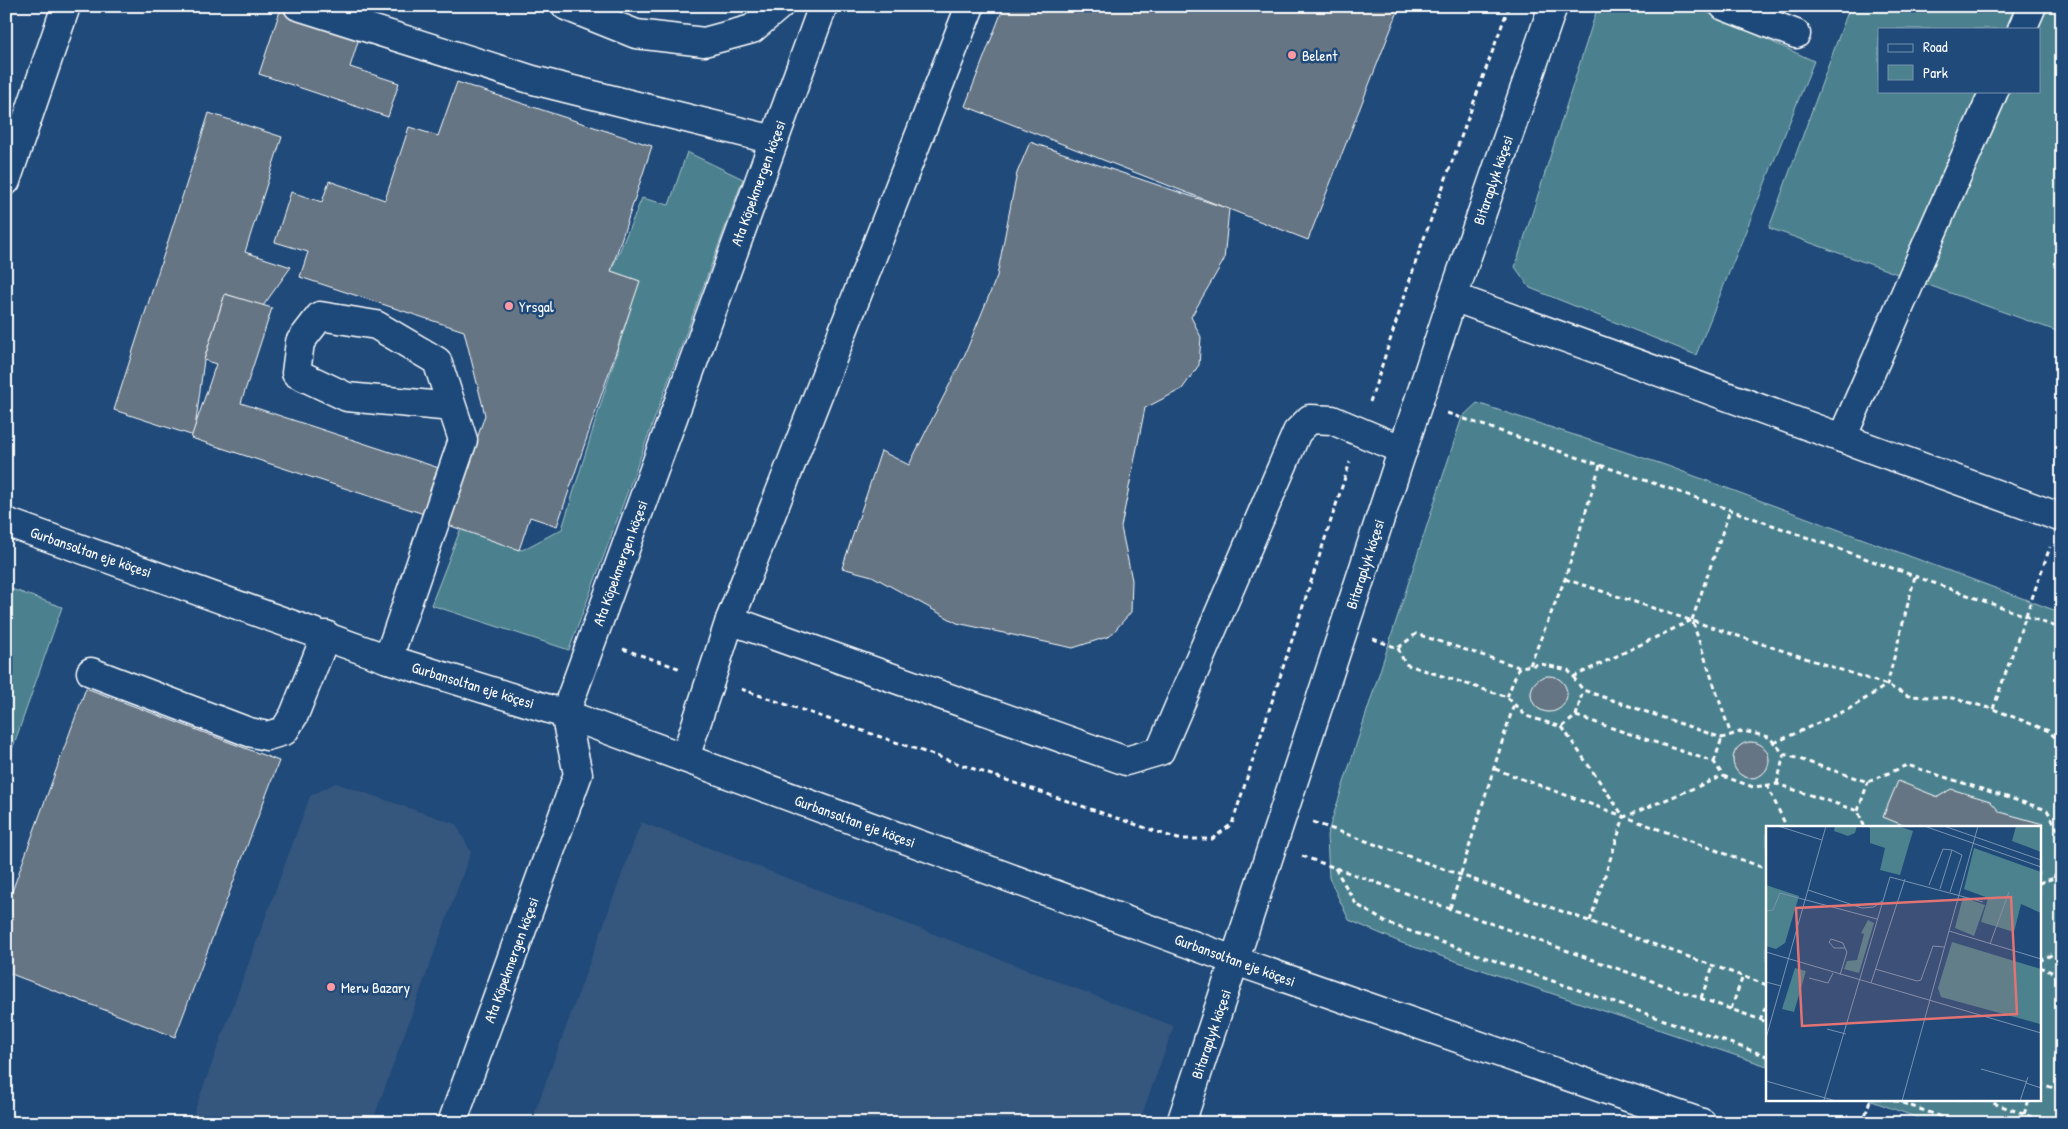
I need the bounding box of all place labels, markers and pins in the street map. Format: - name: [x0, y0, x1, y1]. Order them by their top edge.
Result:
- place label: Belent: [1302, 45, 1338, 66]
- marker: Belent: [1286, 49, 1298, 61]
- place label: Yrsgal: [519, 296, 554, 317]
- marker: Yrsgal: [503, 300, 515, 312]
- place label: Merw Bazary: [341, 977, 410, 998]
- marker: Merw Bazary: [325, 981, 337, 993]

